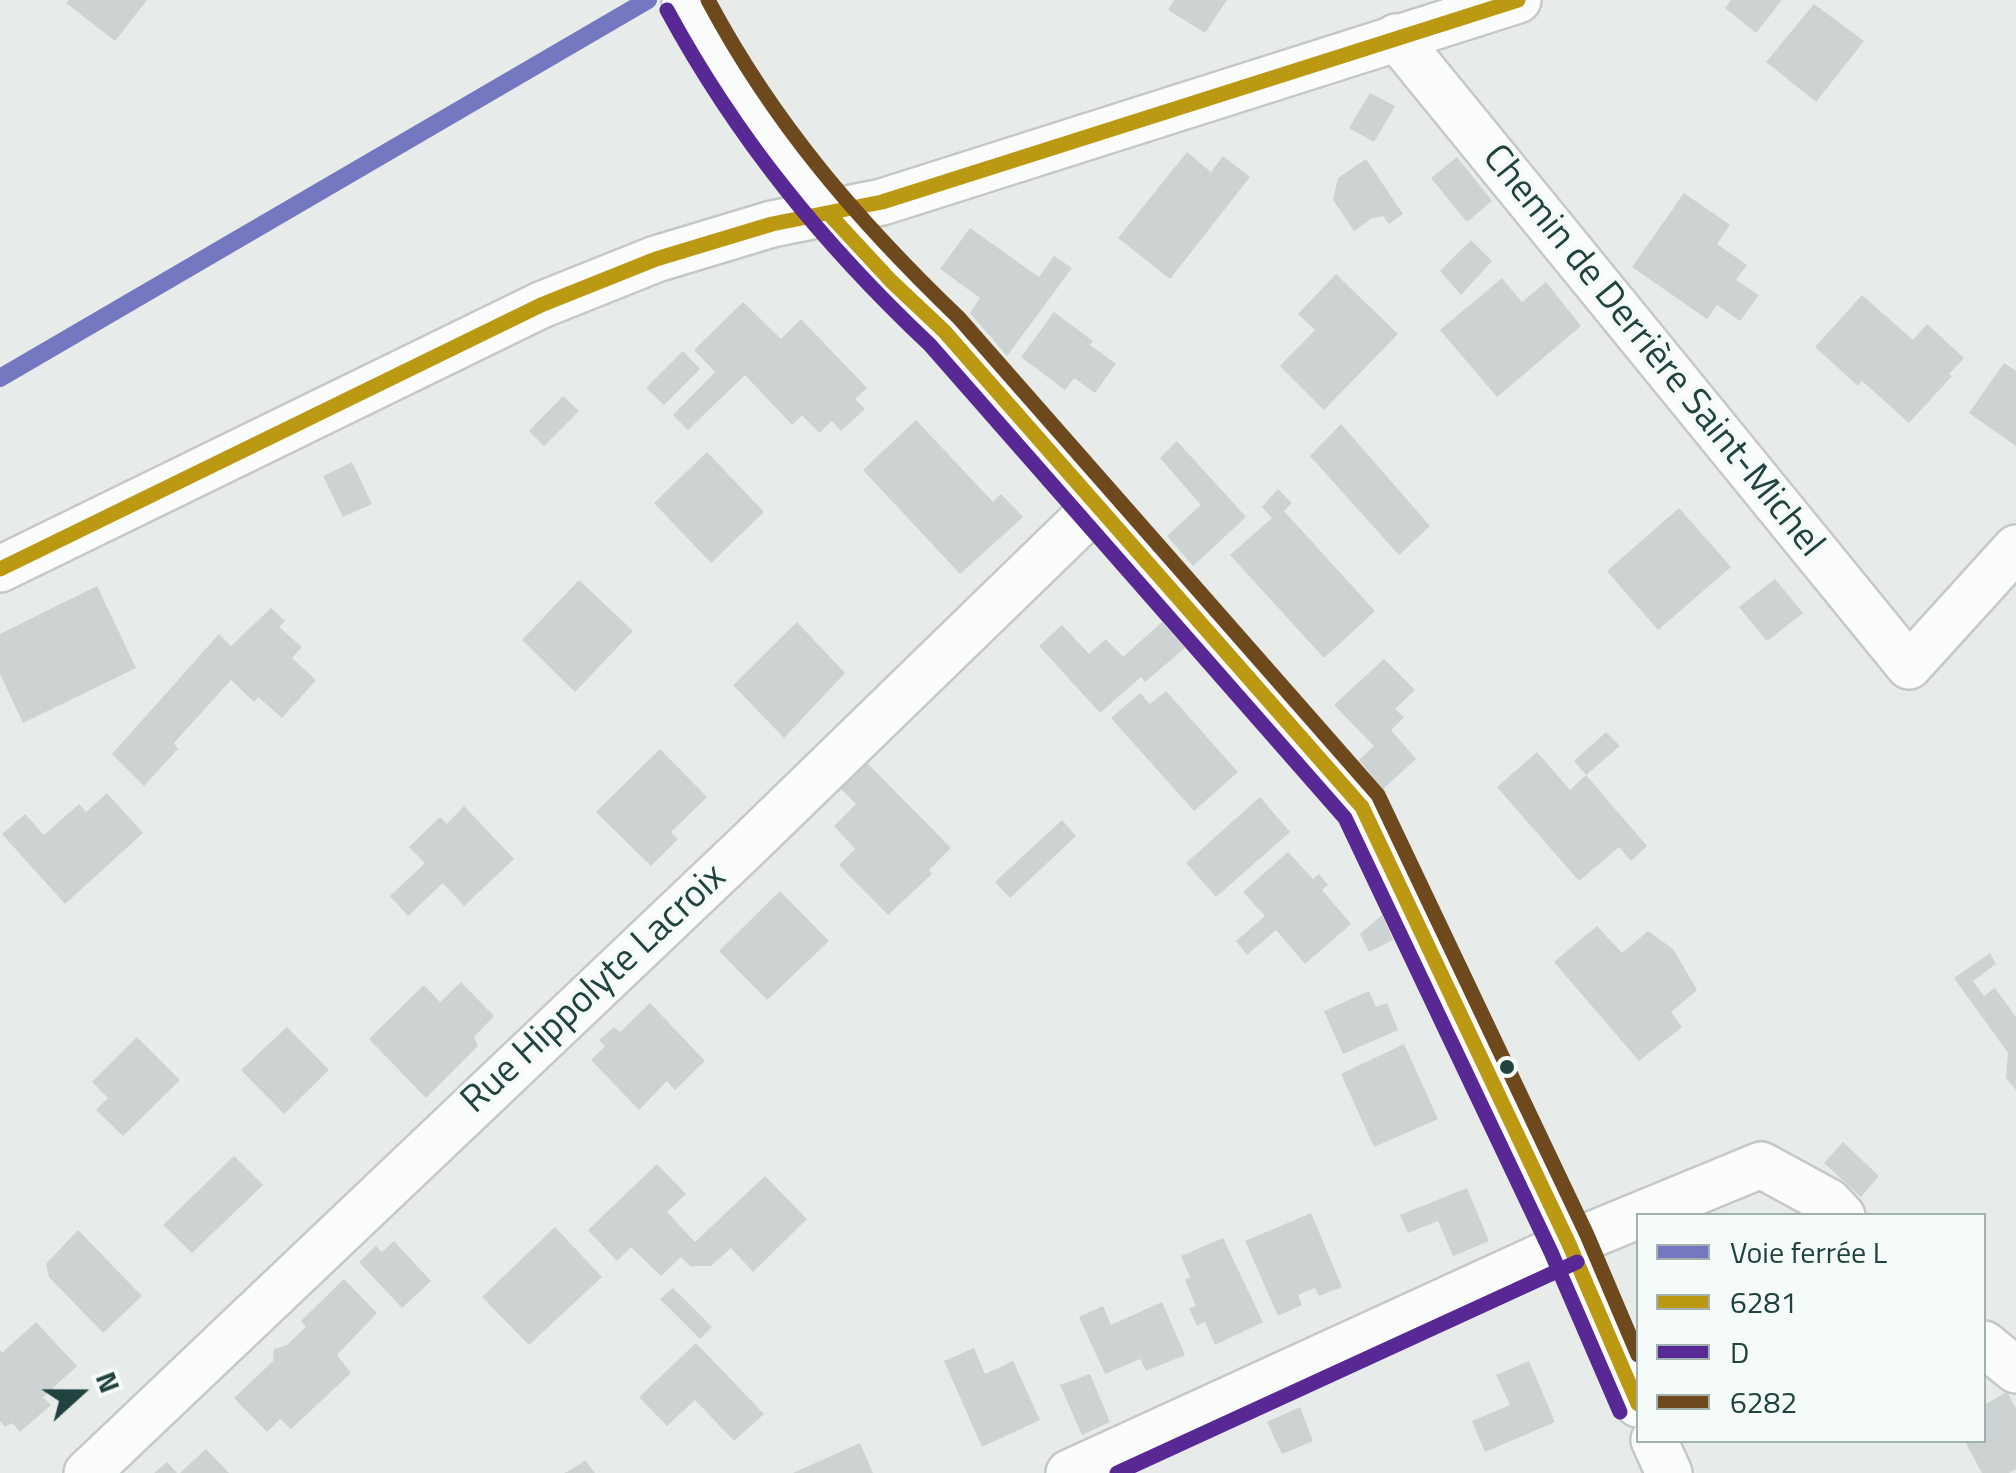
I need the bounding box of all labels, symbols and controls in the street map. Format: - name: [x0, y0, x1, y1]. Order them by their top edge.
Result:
- street label: Chemin de Derrière Saint-Michel: [1472, 137, 1832, 567]
- street label: Rue Hippolyte Lacroix: [453, 856, 737, 1124]
- unlabelled marker: [1497, 1057, 1517, 1077]
- legend: [1636, 1213, 1986, 1443]
- text: Voie ferrée L: [1730, 1229, 1887, 1275]
- text: 6281: [1730, 1279, 1797, 1325]
- text: D: [1730, 1329, 1749, 1375]
- north arrow: [30, 1343, 130, 1443]
- text: N: [85, 1365, 132, 1399]
- text: 6282: [1730, 1379, 1797, 1425]

